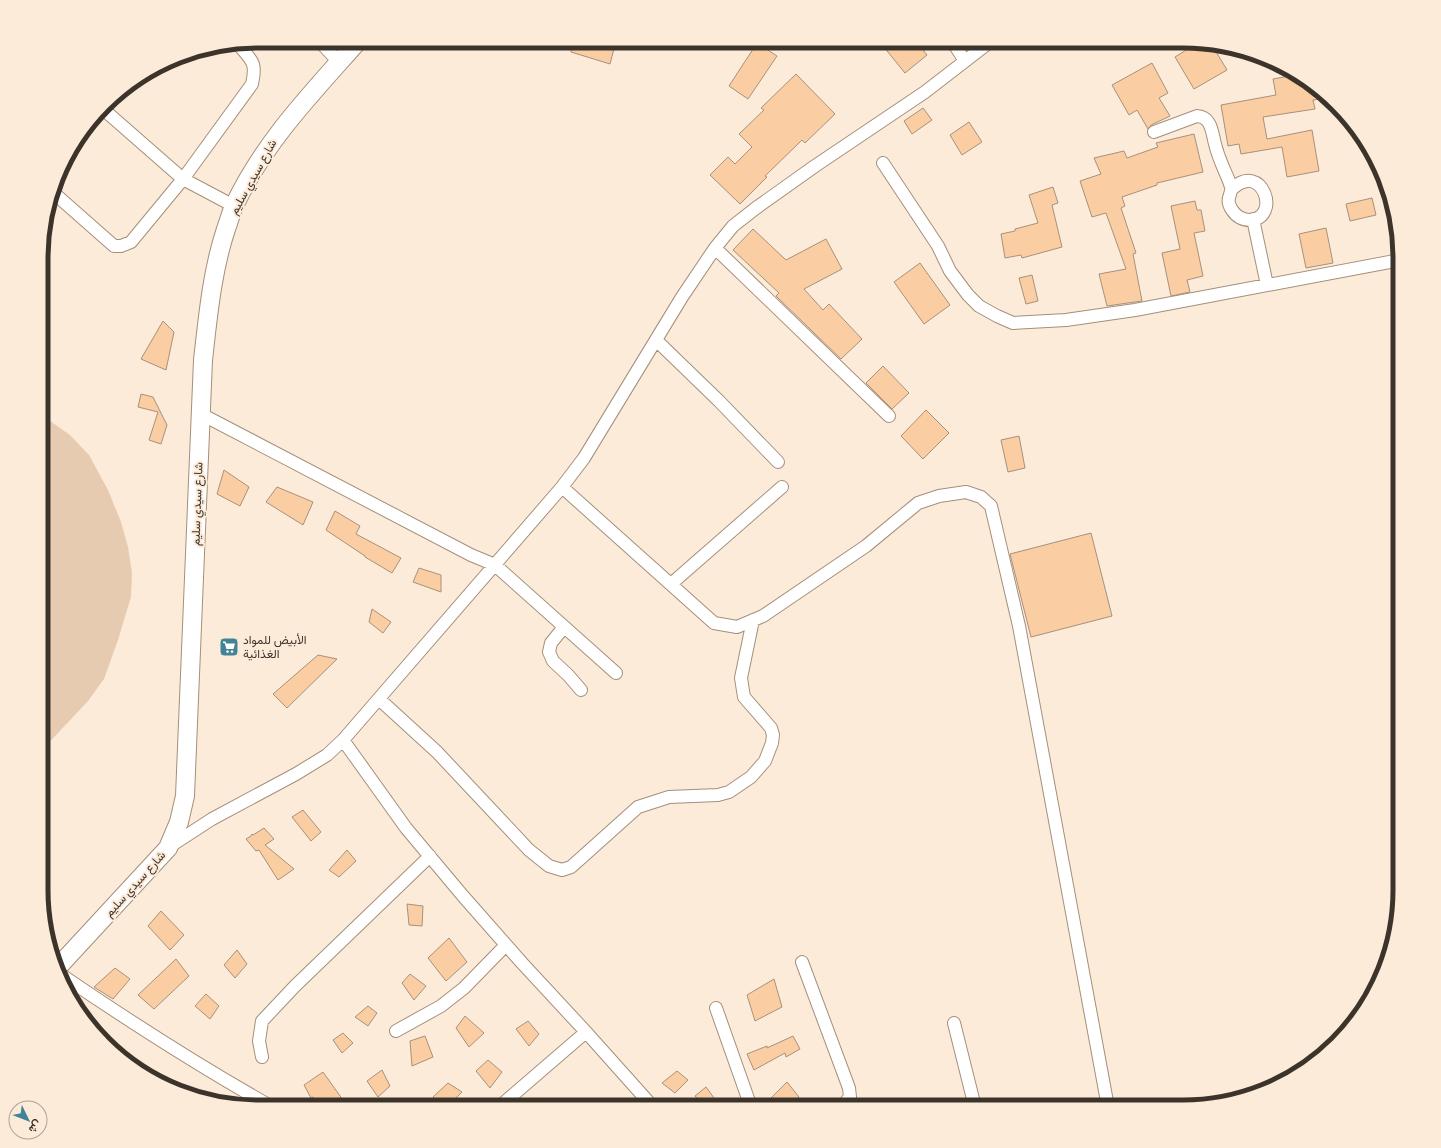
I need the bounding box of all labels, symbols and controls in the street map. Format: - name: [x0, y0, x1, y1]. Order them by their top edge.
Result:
- street label: شارع سيدي سليم: [226, 137, 282, 218]
- street label: شارع سيدي سليم: [188, 462, 208, 546]
- place label: الأبيض للمواد الغذائية: [243, 632, 307, 661]
- supermarket icon: الأبيض للمواد الغذائية: [218, 636, 240, 658]
- street label: شارع سيدي سليم: [101, 848, 170, 922]
- north arrow: [8, 1100, 48, 1140]
- text: ش: [26, 1117, 45, 1136]

